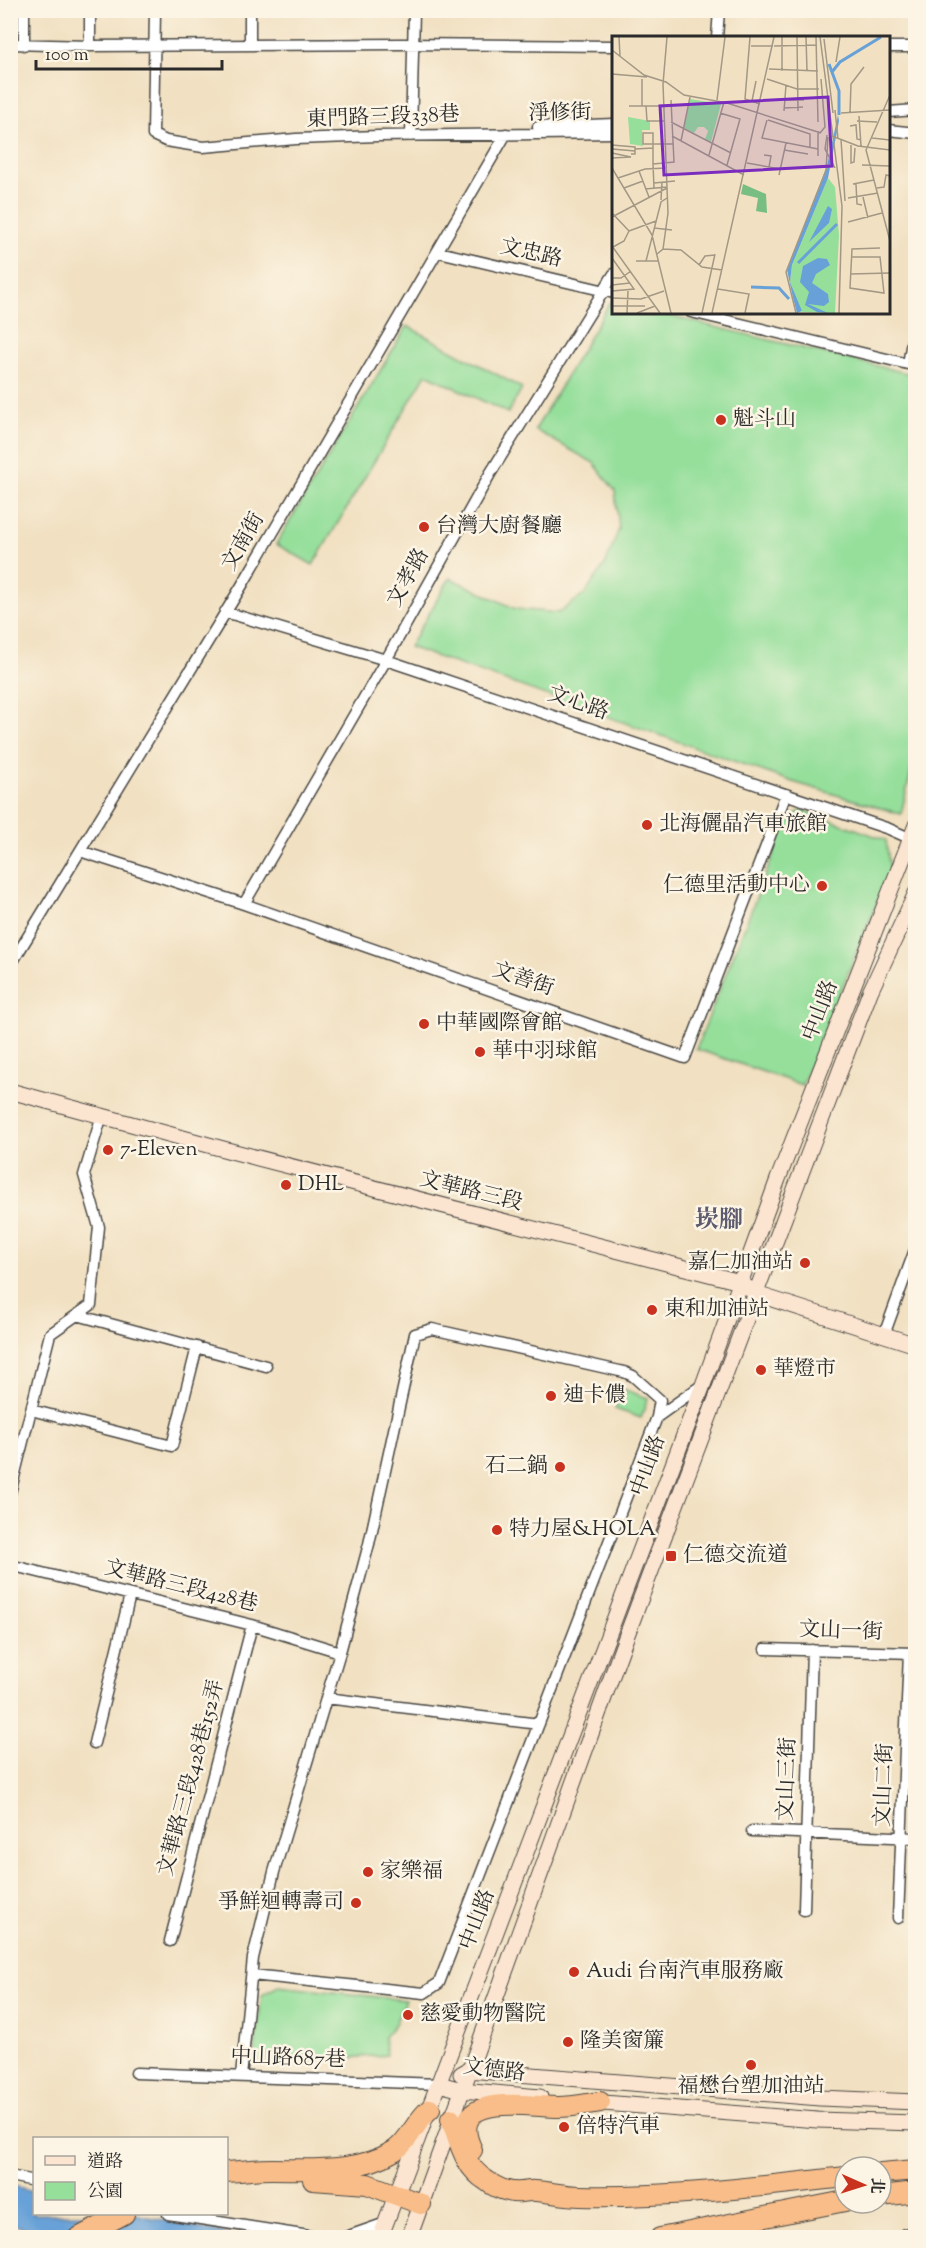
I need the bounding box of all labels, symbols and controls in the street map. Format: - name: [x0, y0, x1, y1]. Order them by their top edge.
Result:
- scale bar: [36, 33, 222, 71]
- inset map: [612, 36, 890, 314]
- text: 100 m: [45, 43, 89, 69]
- street label: 淨修街: [528, 98, 592, 130]
- street label: 東門路三段338巷: [306, 100, 460, 136]
- street label: 文忠路: [497, 232, 565, 276]
- place label: 魁斗山: [733, 405, 796, 435]
- marker: 魁斗山: [714, 413, 728, 427]
- street label: 文南街: [215, 507, 273, 577]
- place label: 台灣大廚餐廳: [436, 512, 562, 542]
- marker: 台灣大廚餐廳: [417, 520, 431, 534]
- street label: 文孝路: [381, 543, 437, 613]
- street label: 文心路: [543, 680, 613, 728]
- place label: 北海儷晶汽車旅館: [659, 810, 827, 840]
- marker: 北海儷晶汽車旅館: [640, 818, 654, 832]
- place label: 仁德里活動中心: [663, 871, 810, 901]
- marker: 仁德里活動中心: [815, 879, 829, 893]
- street label: 文善街: [488, 956, 558, 1004]
- street label: 中山路: [796, 976, 846, 1046]
- place label: 中華國際會館: [436, 1009, 562, 1039]
- marker: 中華國際會館: [417, 1017, 431, 1031]
- place label: 華中羽球館: [492, 1037, 597, 1067]
- marker: 華中羽球館: [473, 1045, 487, 1059]
- place label: 7-Eleven: [120, 1135, 198, 1165]
- marker: 7-Eleven: [101, 1143, 115, 1157]
- street label: 文華路三段: [416, 1165, 526, 1219]
- place label: DHL: [298, 1170, 344, 1200]
- marker: DHL: [279, 1178, 293, 1192]
- district label: 崁腳: [695, 1204, 743, 1238]
- place label: 嘉仁加油站: [688, 1248, 793, 1278]
- marker: 嘉仁加油站: [798, 1256, 812, 1270]
- place label: 東和加油站: [664, 1295, 769, 1325]
- marker: 東和加油站: [645, 1303, 659, 1317]
- place label: 華燈市: [773, 1355, 836, 1385]
- marker: 華燈市: [754, 1363, 768, 1377]
- place label: 迪卡儂: [563, 1381, 626, 1411]
- marker: 迪卡儂: [544, 1389, 558, 1403]
- street label: 中山路: [624, 1431, 674, 1501]
- place label: 石二鍋: [485, 1452, 548, 1482]
- marker: 石二鍋: [553, 1460, 567, 1474]
- place label: 特力屋&HOLA: [509, 1515, 656, 1545]
- marker: 特力屋&HOLA: [490, 1523, 504, 1537]
- place label: 仁德交流道: [683, 1541, 788, 1571]
- marker: 仁德交流道: [664, 1549, 678, 1563]
- street label: 文華路三段428巷: [101, 1553, 261, 1621]
- street label: 文山一街: [799, 1616, 883, 1648]
- street label: 文華路三段428巷152弄: [151, 1677, 233, 1879]
- street label: 文山三街: [772, 1737, 804, 1821]
- street label: 文山二街: [869, 1743, 901, 1827]
- place label: 家樂福: [380, 1857, 443, 1887]
- marker: 家樂福: [361, 1865, 375, 1879]
- street label: 中山路: [453, 1885, 503, 1955]
- place label: 爭鮮迴轉壽司: [218, 1888, 344, 1918]
- marker: 爭鮮迴轉壽司: [349, 1896, 363, 1910]
- place label: Audi 台南汽車服務廠: [586, 1957, 784, 1987]
- marker: Audi 台南汽車服務廠: [567, 1965, 581, 1979]
- place label: 慈愛動物醫院: [420, 2000, 546, 2030]
- marker: 慈愛動物醫院: [401, 2008, 415, 2022]
- place label: 隆美窗簾: [580, 2027, 664, 2057]
- marker: 隆美窗簾: [561, 2035, 575, 2049]
- street label: 中山路687巷: [230, 2042, 346, 2076]
- street label: 文德路: [461, 2052, 527, 2090]
- marker: 福懋台塑加油站: [744, 2058, 758, 2072]
- place label: 福懋台塑加油站: [678, 2072, 825, 2102]
- place label: 倍特汽車: [576, 2112, 660, 2142]
- marker: 倍特汽車: [557, 2120, 571, 2134]
- legend: [33, 2137, 228, 2215]
- text: 道路: [87, 2150, 123, 2176]
- north arrow: [833, 2155, 893, 2215]
- text: 北: [864, 2177, 887, 2194]
- text: 公園: [87, 2180, 123, 2206]

